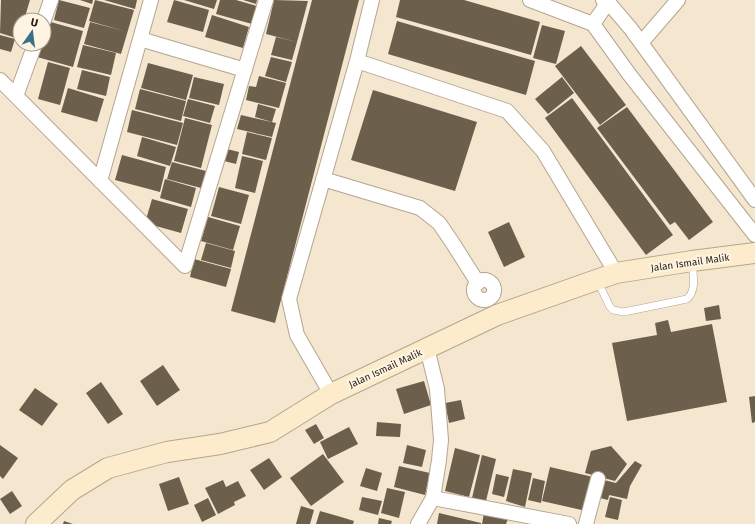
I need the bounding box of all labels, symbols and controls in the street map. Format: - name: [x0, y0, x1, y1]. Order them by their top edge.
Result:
- north arrow: [12, 12, 52, 52]
- text: U: [29, 16, 39, 30]
- street label: Jalan Ismail Malik: [650, 251, 731, 274]
- street label: Jalan Ismail Malik: [347, 346, 425, 391]

